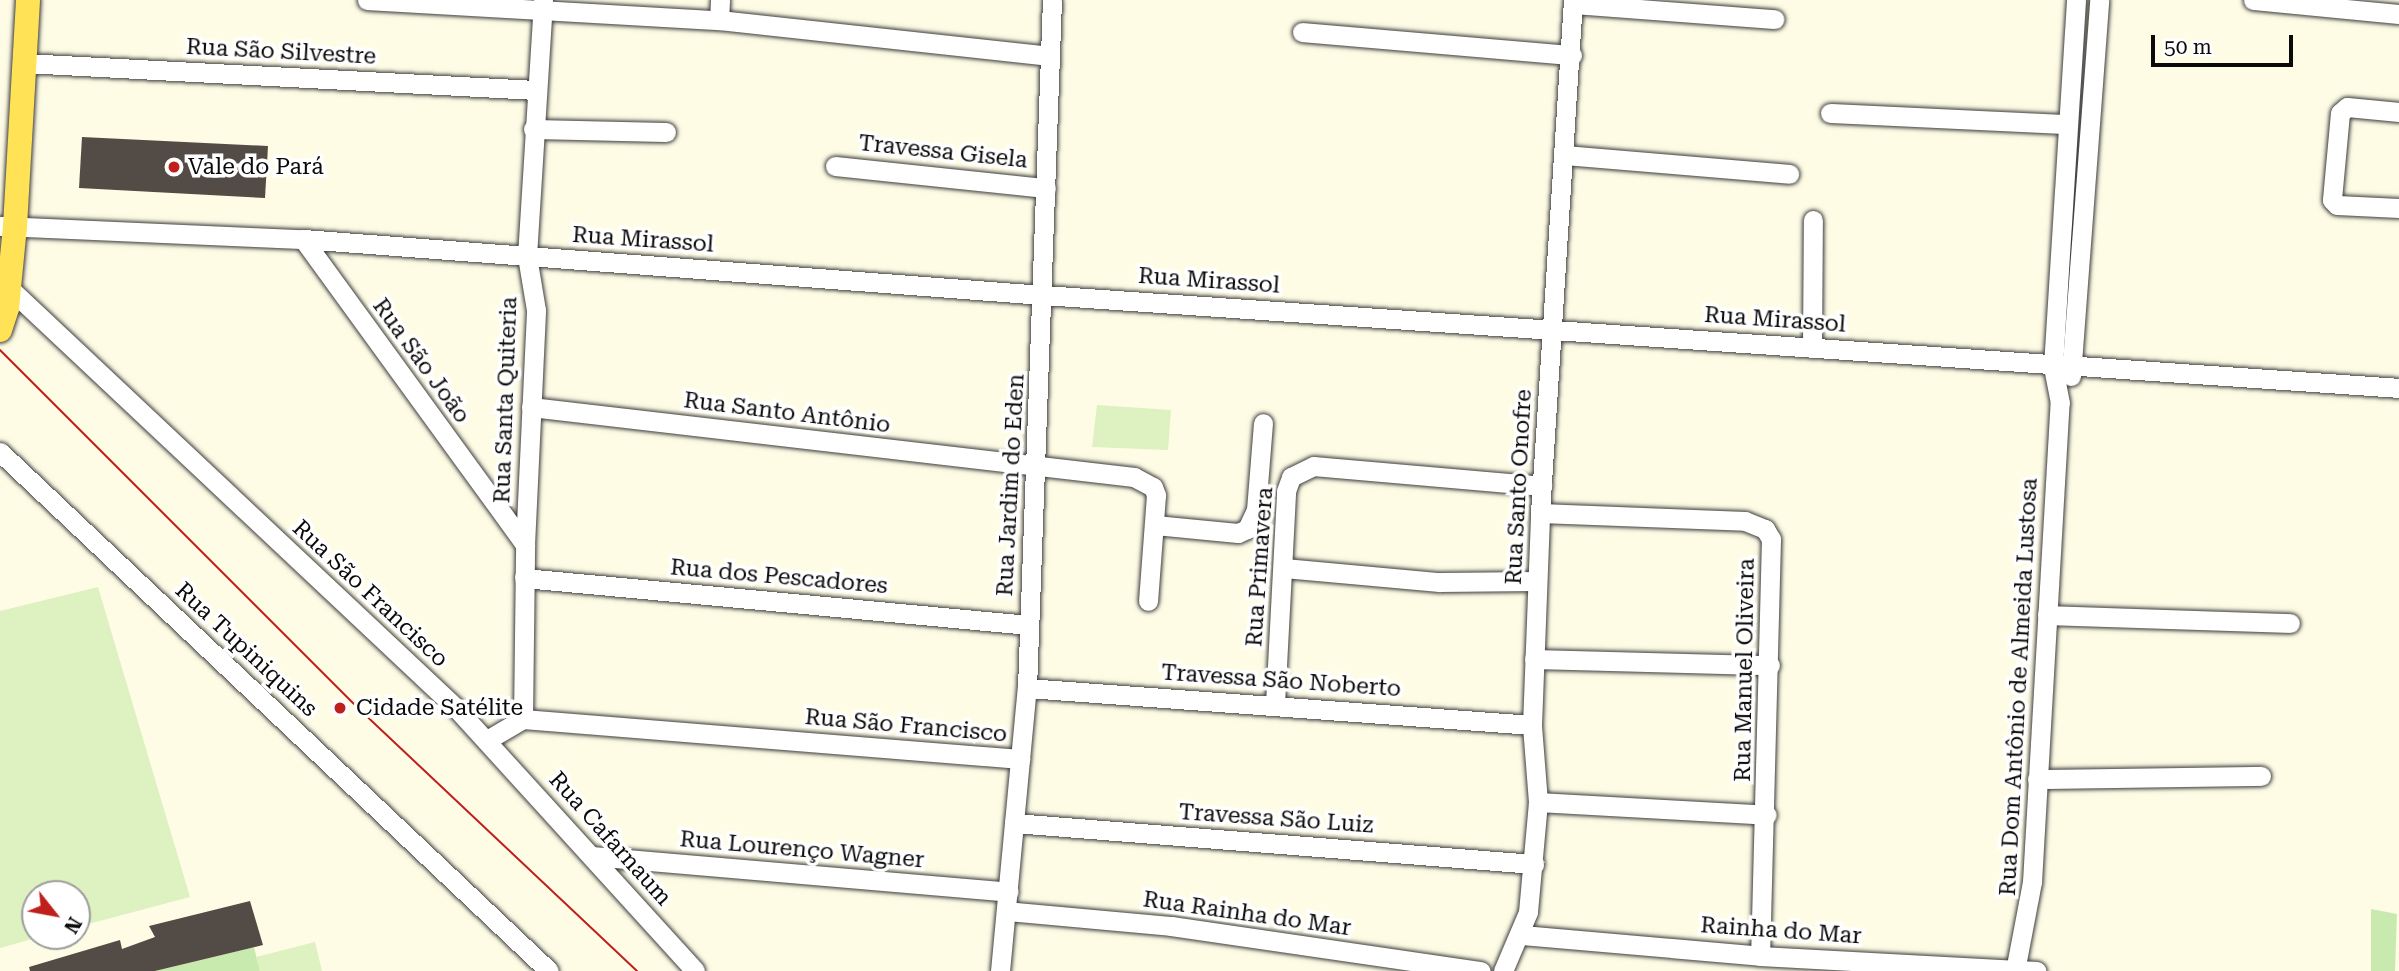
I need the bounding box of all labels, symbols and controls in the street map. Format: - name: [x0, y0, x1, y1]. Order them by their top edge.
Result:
- scale bar: [2154, 21, 2296, 65]
- street label: Rua São Silvestre: [185, 33, 377, 71]
- text: 50 m: [2164, 35, 2212, 59]
- street label: Travessa Gisela: [857, 129, 1029, 175]
- place label: Vale do Pará: [188, 153, 324, 181]
- marker: Vale do Pará: [166, 159, 182, 175]
- street label: Rua Mirassol: [571, 221, 715, 259]
- street label: Rua Mirassol: [1137, 262, 1281, 300]
- street label: Rua São João: [366, 293, 476, 429]
- street label: Rua Santa Quiteria: [489, 296, 523, 504]
- street label: Rua Mirassol: [1703, 301, 1847, 339]
- street label: Rua Jardim do Eden: [991, 373, 1031, 597]
- street label: Rua Santo Antônio: [682, 387, 892, 439]
- street label: Rua Santo Onofre: [1500, 388, 1538, 586]
- street label: Rua Dom Antônio de Almeida Lustosa: [1994, 477, 2044, 897]
- street label: Rua Primavera: [1241, 486, 1279, 648]
- street label: Rua São Francisco: [286, 515, 454, 673]
- street label: Rua dos Pescadores: [669, 554, 889, 600]
- street label: Rua Manuel Oliveira: [1729, 558, 1761, 782]
- street label: Rua Tupiniquins: [169, 577, 323, 723]
- street label: Travessa São Noberto: [1160, 659, 1402, 703]
- place label: Cidade Satélite: [356, 694, 523, 722]
- marker: Cidade Satélite: [330, 698, 350, 718]
- street label: Rua São Francisco: [804, 703, 1008, 749]
- street label: Rua Cafarnaum: [543, 767, 677, 911]
- street label: Travessa São Luiz: [1178, 798, 1374, 840]
- street label: Rua Lourenço Wagner: [679, 826, 925, 874]
- north arrow: [21, 880, 91, 950]
- street label: Rua Rainha do Mar: [1141, 886, 1353, 942]
- street label: Rainha do Mar: [1699, 912, 1863, 950]
- text: N: [59, 913, 86, 937]

